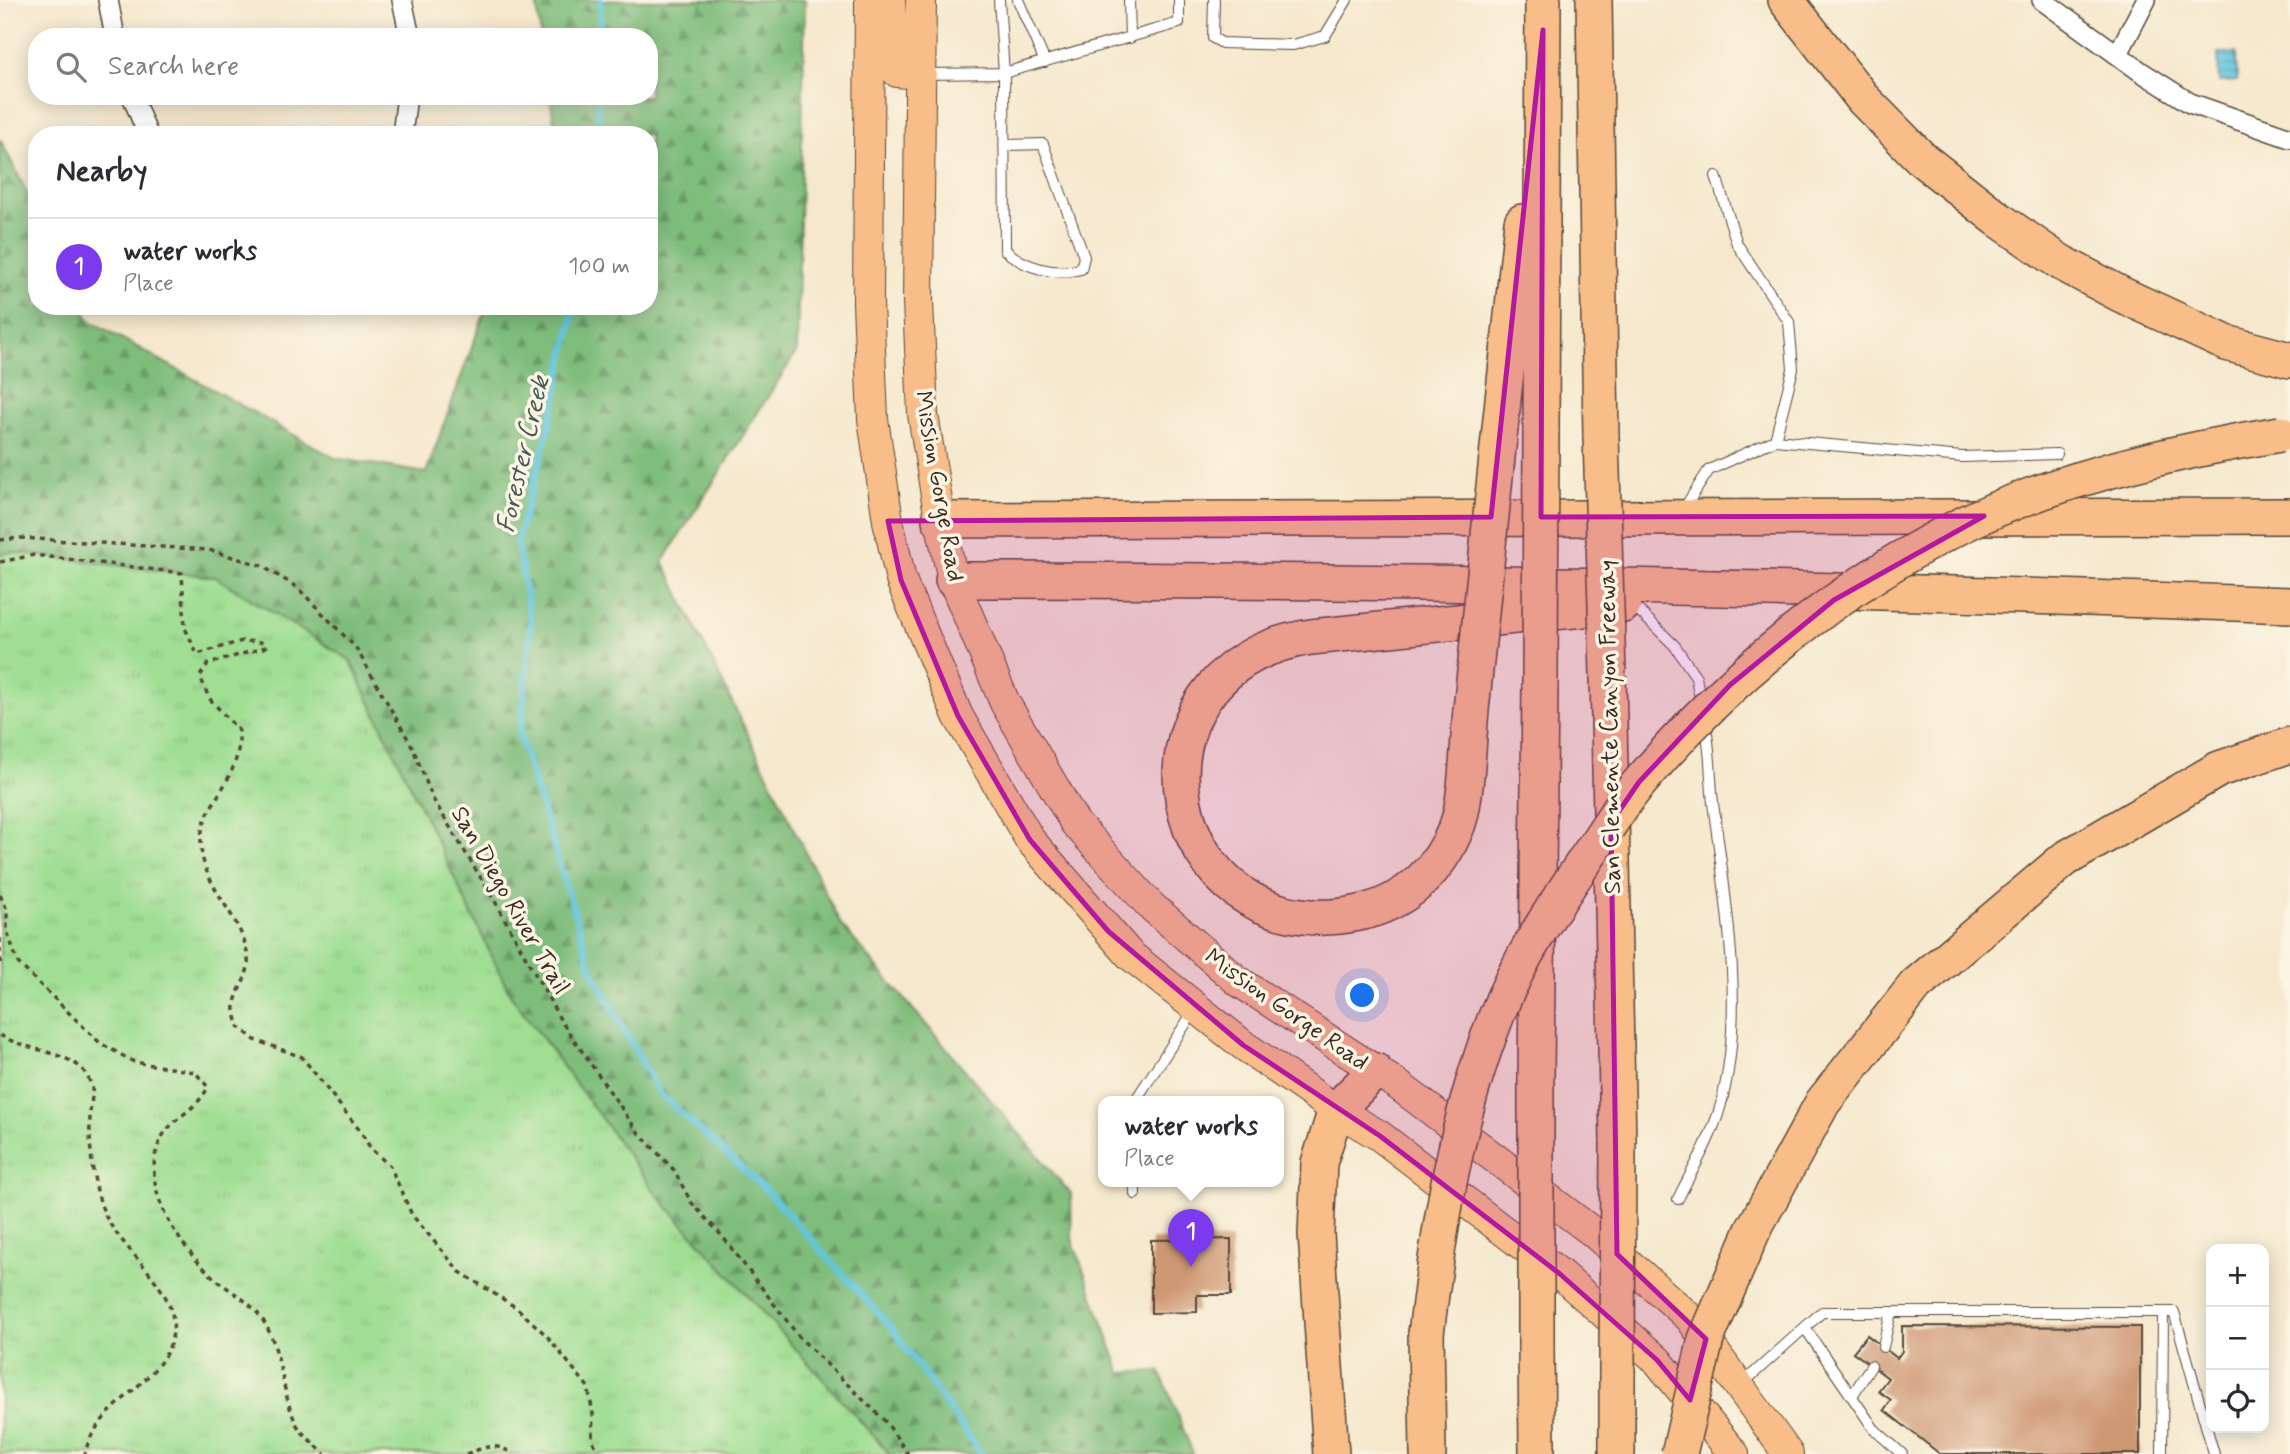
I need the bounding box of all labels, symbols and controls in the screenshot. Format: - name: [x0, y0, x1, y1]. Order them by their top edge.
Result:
- search box: [28, 28, 658, 105]
- icon: search: [52, 48, 90, 86]
- text: Search here: [108, 50, 239, 84]
- text: Nearby: [56, 152, 147, 191]
- text: water works: [123, 235, 257, 269]
- text: 1: [74, 252, 84, 282]
- text: 100 m: [568, 252, 630, 282]
- text: Place: [123, 269, 174, 299]
- water label: Forester Creek: [489, 371, 559, 536]
- street label: Mission Gorge Road: [906, 388, 971, 584]
- street label: San Clemente Canyon Freeway: [1592, 560, 1629, 894]
- street label: San Diego River Trail: [443, 801, 576, 1000]
- street label: Mission Gorge Road: [1198, 942, 1374, 1078]
- your location: [1345, 978, 1379, 1012]
- popup: [1098, 1096, 1284, 1187]
- text: water works: [1124, 1110, 1258, 1144]
- text: Place: [1124, 1144, 1175, 1174]
- pin: 1: [1168, 1209, 1214, 1267]
- map controls: [2206, 1244, 2269, 1433]
- button: +: [2206, 1244, 2269, 1307]
- button: −: [2206, 1307, 2269, 1370]
- button: locate: [2206, 1370, 2269, 1433]

